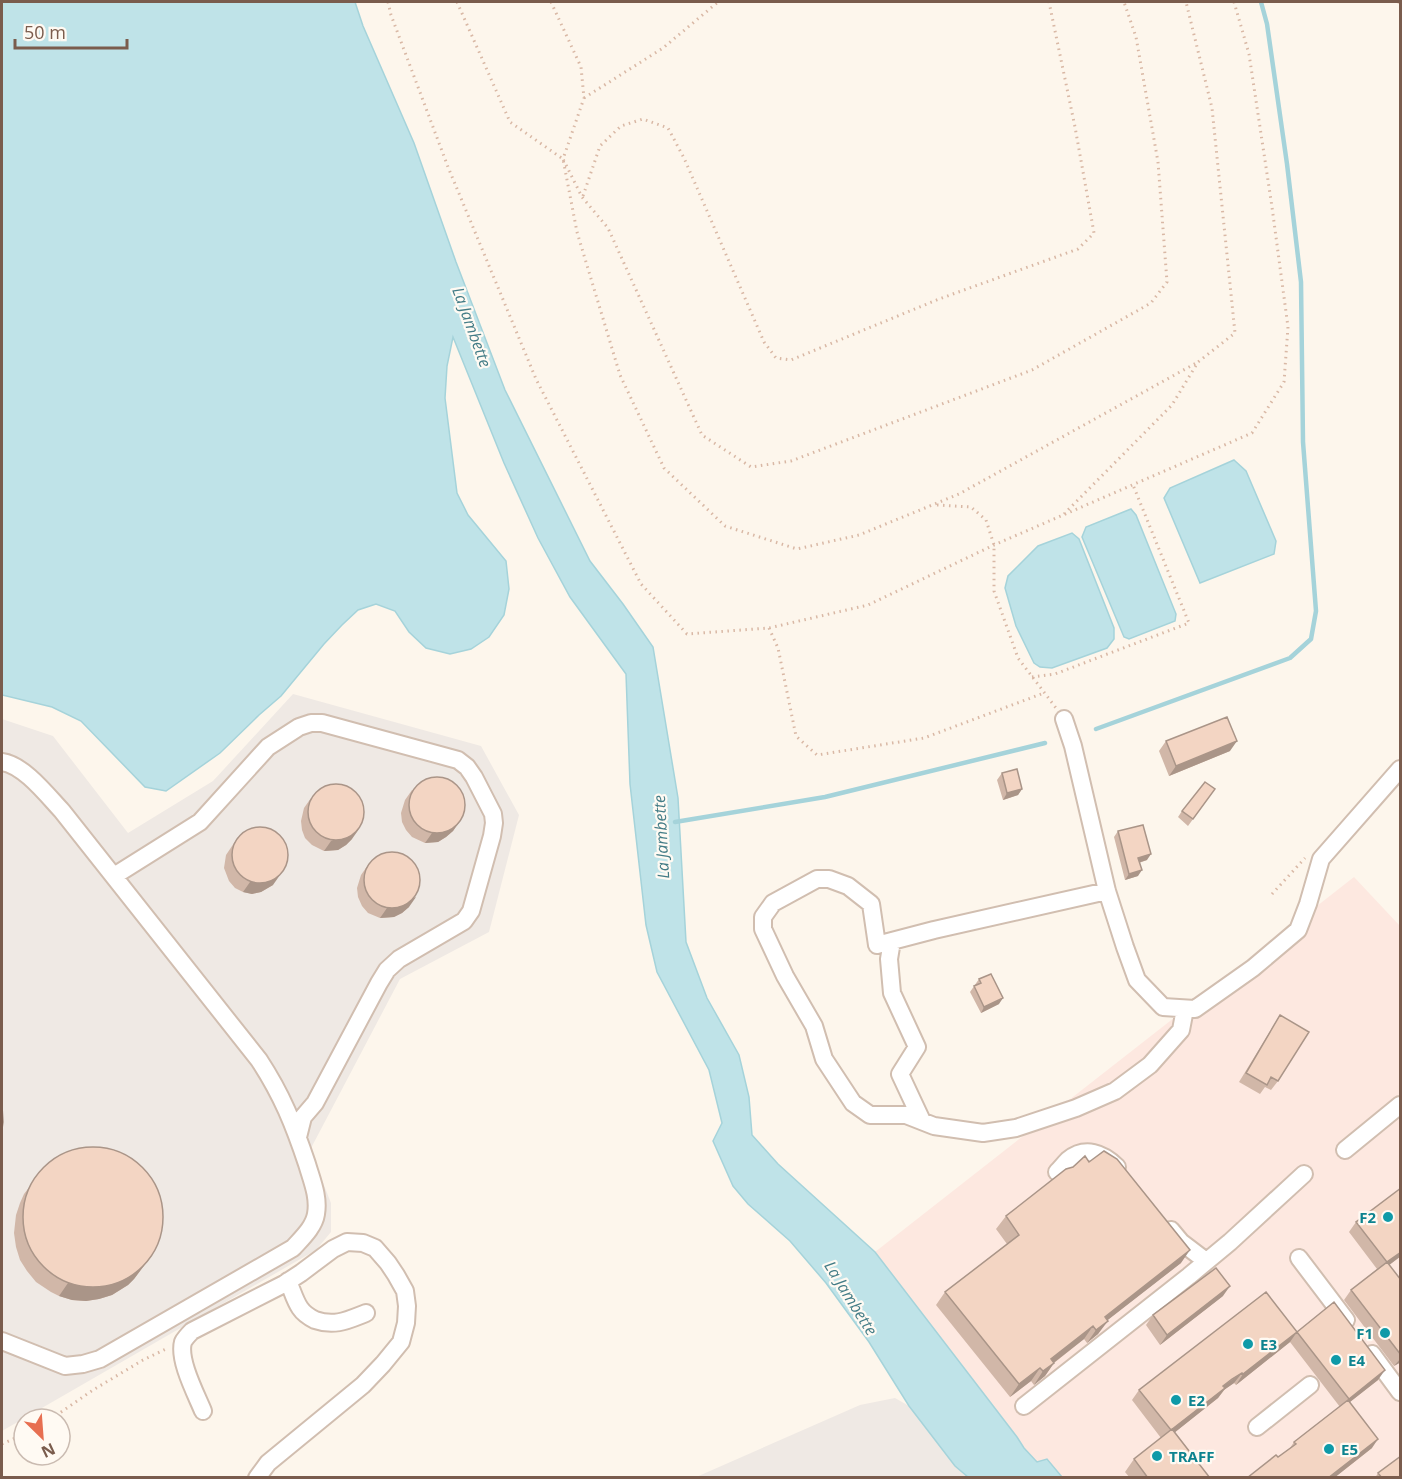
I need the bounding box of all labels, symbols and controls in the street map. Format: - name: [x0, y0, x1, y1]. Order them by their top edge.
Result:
- scale bar: [15, 12, 128, 50]
- text: 50 m: [24, 20, 66, 44]
- water label: La Jambette: [447, 284, 497, 370]
- water label: La Jambette: [648, 795, 674, 879]
- place label: F2: [1359, 1207, 1376, 1227]
- marker: F2: [1381, 1210, 1395, 1224]
- water label: La Jambette: [819, 1257, 883, 1339]
- place label: F1: [1356, 1323, 1373, 1343]
- marker: F1: [1378, 1326, 1392, 1340]
- place label: E3: [1260, 1334, 1277, 1354]
- marker: E3: [1241, 1337, 1255, 1351]
- place label: E4: [1348, 1350, 1365, 1370]
- marker: E4: [1329, 1353, 1343, 1367]
- place label: E2: [1188, 1390, 1205, 1410]
- marker: E2: [1169, 1393, 1183, 1407]
- north arrow: [12, 1407, 72, 1467]
- text: N: [38, 1438, 59, 1463]
- place label: E5: [1341, 1439, 1358, 1459]
- marker: E5: [1322, 1442, 1336, 1456]
- place label: TRAFF: [1169, 1446, 1214, 1466]
- marker: TRAFF: [1150, 1449, 1164, 1463]

